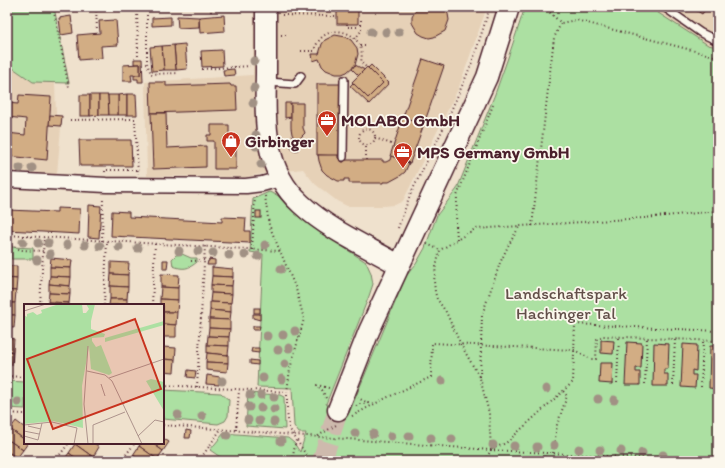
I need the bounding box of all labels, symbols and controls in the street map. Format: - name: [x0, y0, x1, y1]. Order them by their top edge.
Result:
- office icon: MOLABO GmbH: [316, 109, 338, 137]
- place label: MOLABO GmbH: [341, 110, 460, 130]
- shop icon: Girbinger: [220, 130, 242, 158]
- place label: Girbinger: [245, 131, 315, 152]
- office icon: MPS Germany GmbH: [392, 141, 414, 169]
- place label: MPS Germany GmbH: [417, 142, 570, 163]
- park label: Landschaftspark Hachinger Tal: [505, 283, 627, 323]
- inset map: [24, 304, 164, 444]

